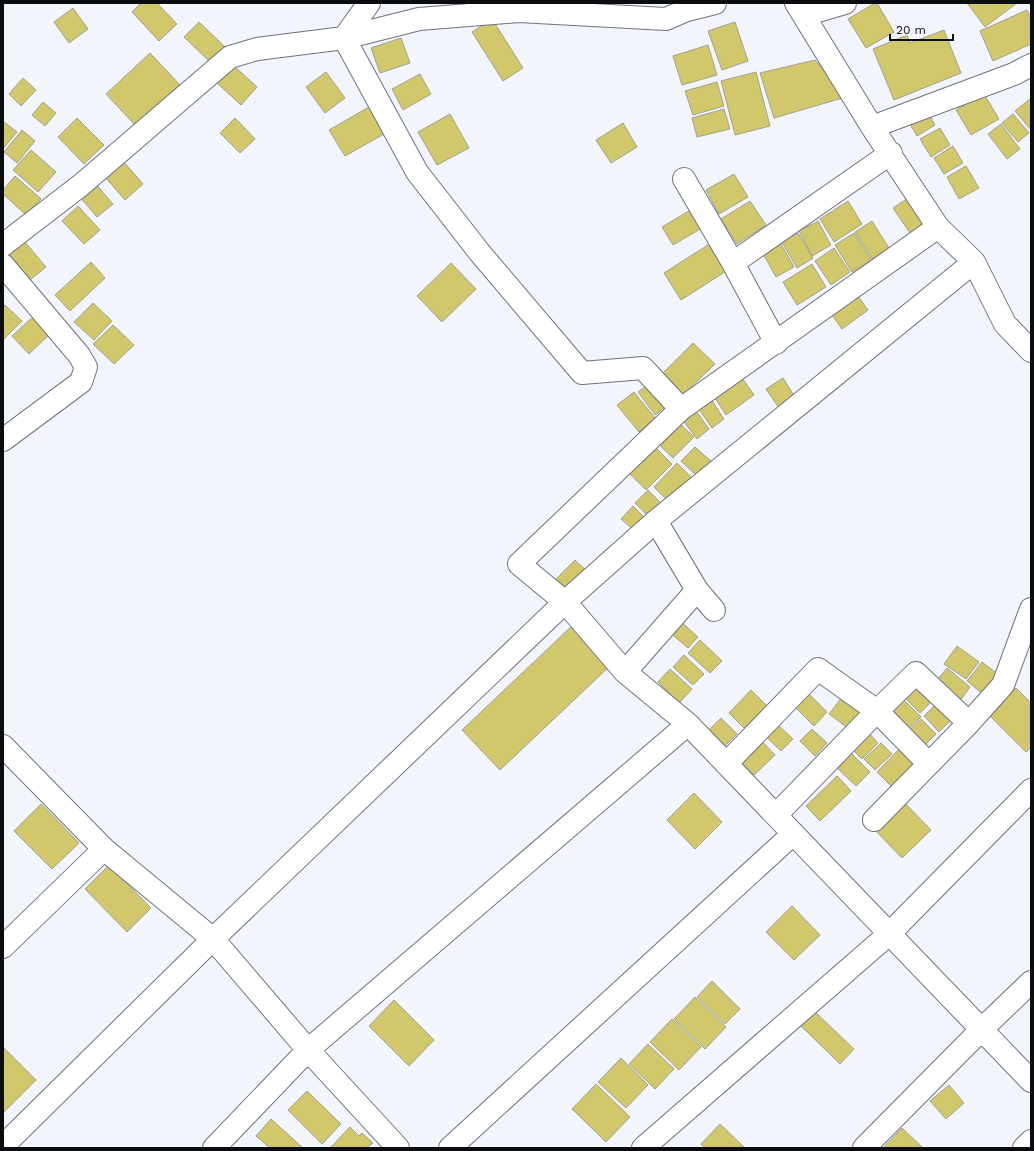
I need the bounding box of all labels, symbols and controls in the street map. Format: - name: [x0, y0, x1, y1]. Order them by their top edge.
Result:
- scale bar: [890, 16, 953, 42]
- text: 20 m: [896, 23, 926, 37]

